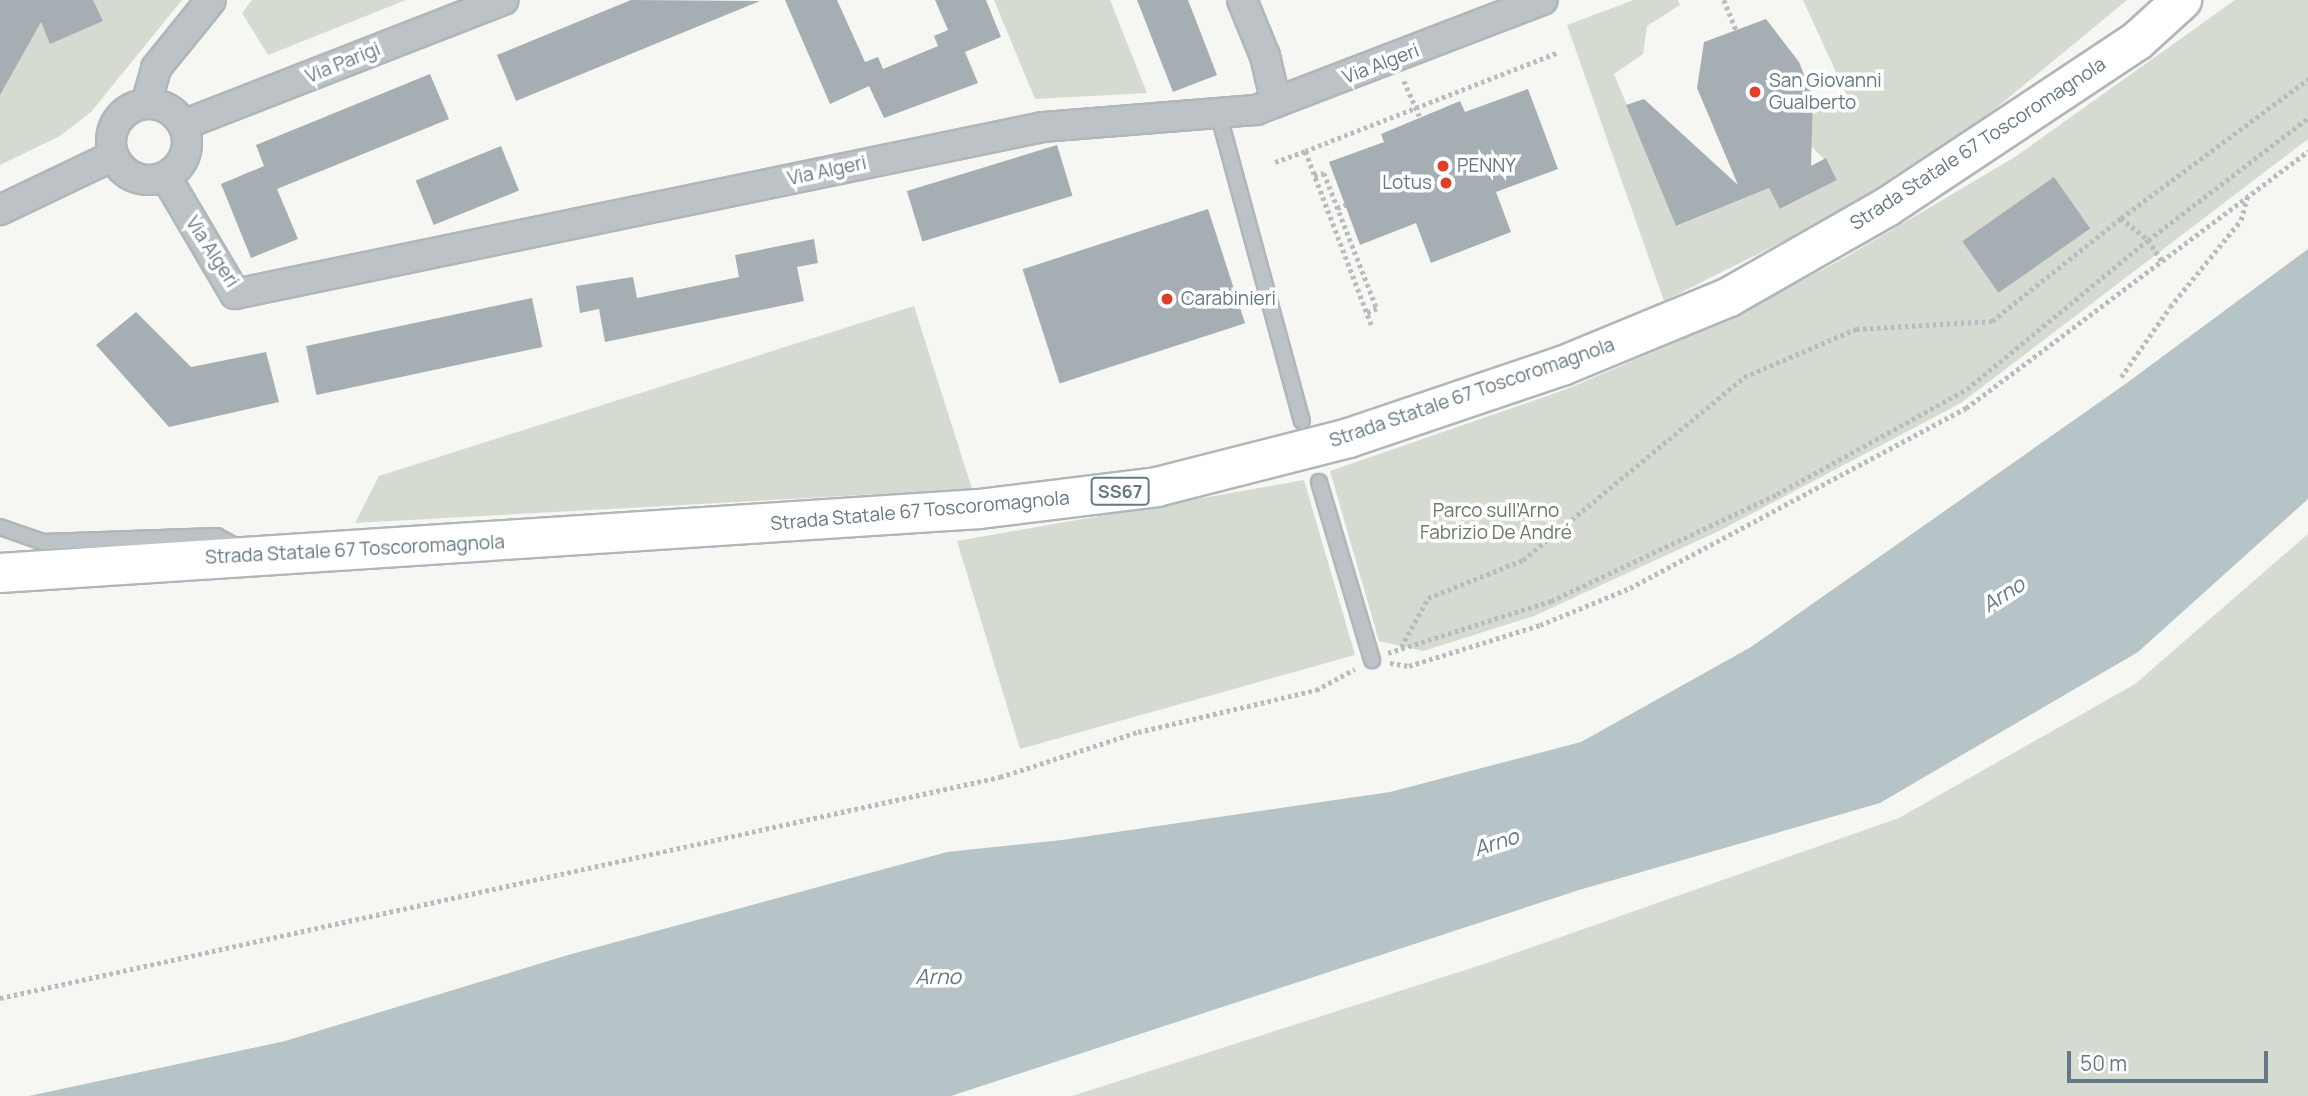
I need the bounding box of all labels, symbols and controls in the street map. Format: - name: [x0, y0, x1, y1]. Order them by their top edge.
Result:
- street label: Via Parigi: [302, 38, 384, 88]
- street label: Via Algeri: [1340, 39, 1422, 89]
- street label: Strada Statale 67 Toscoromagnola: [1846, 53, 2110, 235]
- place label: San Giovanni Gualberto: [1769, 70, 1882, 114]
- marker: San Giovanni Gualberto: [1747, 84, 1763, 100]
- street label: Via Algeri: [786, 152, 868, 190]
- place label: PENNY: [1457, 155, 1516, 177]
- marker: PENNY: [1435, 158, 1451, 174]
- place label: Lotus: [1382, 172, 1432, 194]
- marker: Lotus: [1438, 175, 1454, 191]
- street label: Via Algeri: [181, 212, 243, 292]
- place label: Carabinieri: [1181, 288, 1276, 310]
- marker: Carabinieri: [1159, 291, 1175, 307]
- street label: Strada Statale 67 Toscoromagnola: [1326, 333, 1618, 453]
- road number: SS67: [1090, 476, 1150, 505]
- street label: Strada Statale 67 Toscoromagnola: [770, 487, 1070, 535]
- park label: Parco sull’Arno Fabrizio De André: [1420, 500, 1572, 544]
- street label: Strada Statale 67 Toscoromagnola: [205, 531, 505, 569]
- water label: Arno: [1977, 571, 2029, 617]
- water label: Arno: [1470, 823, 1522, 861]
- water label: Arno: [915, 963, 961, 989]
- scale bar: [2070, 1036, 2271, 1080]
- text: 50 m: [2080, 1049, 2127, 1077]

